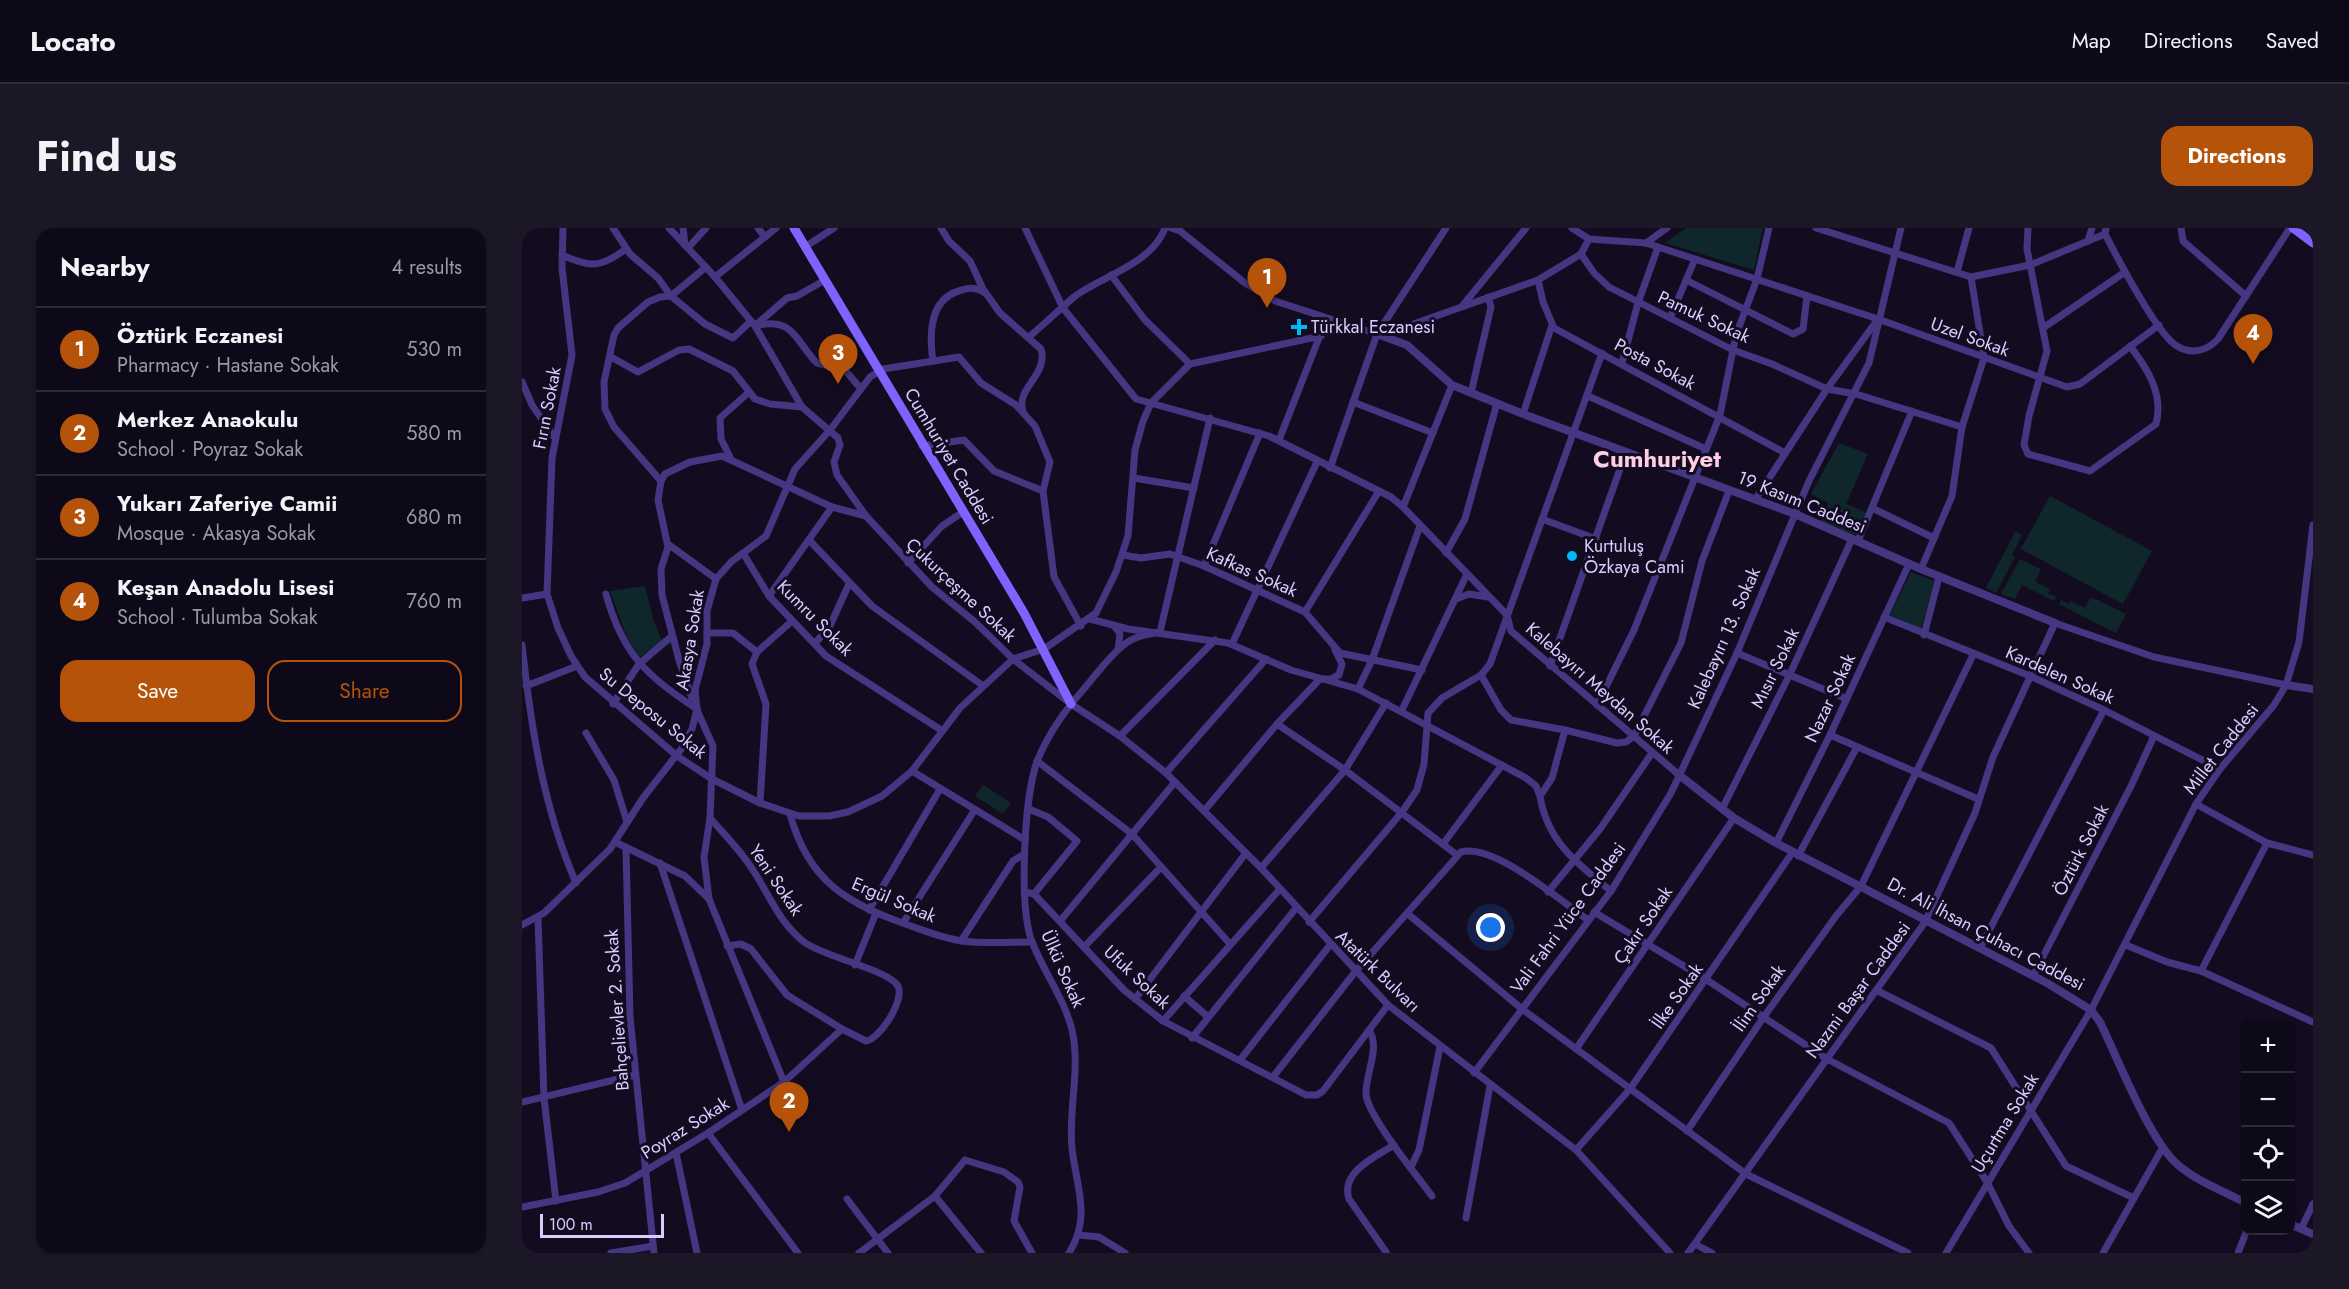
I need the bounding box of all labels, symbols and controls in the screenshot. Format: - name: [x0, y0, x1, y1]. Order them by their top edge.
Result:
- text: Locato: [30, 21, 116, 62]
- text: Map: [2072, 26, 2111, 56]
- text: Directions: [2144, 26, 2233, 56]
- text: Saved: [2266, 26, 2319, 56]
- text: Find us: [36, 126, 177, 187]
- button: Directions: [2161, 126, 2313, 186]
- text: Nearby: [60, 248, 149, 286]
- text: 4 results: [391, 253, 462, 282]
- pin: 1: [1248, 259, 1286, 308]
- street label: Pamuk Sokak: [1654, 284, 1754, 350]
- street label: Uzel Sokak: [1927, 311, 2013, 363]
- place label: Türkkal Eczanesi: [1311, 314, 1435, 340]
- pin: 4: [2234, 314, 2272, 364]
- text: Öztürk Eczanesi: [117, 319, 283, 351]
- marker: Türkkal Eczanesi: [1292, 320, 1306, 334]
- street label: Posta Sokak: [1610, 332, 1700, 396]
- pin: 3: [818, 334, 858, 384]
- text: 1: [74, 335, 85, 364]
- text: 530 m: [406, 335, 462, 364]
- text: Pharmacy · Hastane Sokak: [117, 351, 339, 380]
- street label: Fırın Sokak: [526, 365, 568, 451]
- street label: Cumhuriyet Caddesi: [898, 383, 1000, 529]
- text: Merkez Anaokulu: [117, 403, 298, 435]
- text: 2: [73, 419, 86, 448]
- text: 580 m: [406, 419, 462, 448]
- text: School · Poyraz Sokak: [117, 435, 303, 464]
- district label: Cumhuriyet: [1593, 441, 1721, 476]
- street label: 19 Kasım Caddesi: [1734, 464, 1870, 540]
- text: Yukarı Zaferiye Camii: [117, 487, 337, 519]
- text: 3: [73, 503, 86, 532]
- text: 680 m: [406, 503, 462, 532]
- text: Mosque · Akasya Sokak: [117, 519, 315, 548]
- street label: Çukurçeşme Sokak: [900, 532, 1022, 648]
- place label: Kurtuluş Özkaya Cami: [1584, 533, 1685, 580]
- street label: Kafkas Sokak: [1202, 540, 1302, 604]
- marker: Kurtuluş Özkaya Cami: [1565, 549, 1579, 563]
- street label: Kalebayırı 13. Sokak: [1681, 563, 1767, 713]
- text: Keşan Anadolu Lisesi: [117, 571, 334, 603]
- street label: Kumru Sokak: [771, 574, 859, 662]
- text: 4: [73, 587, 86, 616]
- text: 760 m: [406, 587, 462, 616]
- street label: Akasya Sokak: [669, 588, 711, 692]
- text: School · Tulumba Sokak: [117, 603, 317, 632]
- street label: Kalebayırı Meydan Sokak: [1520, 616, 1680, 760]
- street label: Mısır Sokak: [1744, 623, 1806, 713]
- street label: Kardelen Sokak: [2001, 639, 2119, 711]
- street label: Nazar Sokak: [1798, 649, 1862, 747]
- button: Save: [60, 660, 255, 722]
- button: Share: [267, 660, 462, 722]
- street label: Su Deposu Sokak: [593, 661, 713, 765]
- street label: Millet Caddesi: [2177, 698, 2265, 800]
- street label: Öztürk Sokak: [2047, 800, 2115, 900]
- street label: Vali Fahri Yüce Caddesi: [1504, 837, 1632, 999]
- street label: Yeni Sokak: [742, 839, 810, 921]
- street label: Ergül Sokak: [848, 871, 940, 929]
- street label: Dr. Ali İhsan Çuhacı Caddesi: [1883, 871, 2089, 997]
- street label: Çakır Sokak: [1607, 881, 1679, 969]
- your location: [1476, 913, 1505, 942]
- street label: Nazmi Başar Caddesi: [1799, 916, 1917, 1064]
- street label: Atatürk Bulvarı: [1330, 924, 1426, 1018]
- street label: Ülkü Sokak: [1034, 926, 1092, 1012]
- street label: Bahçelievler 2. Sokak: [598, 928, 636, 1092]
- street label: Ufuk Sokak: [1098, 939, 1176, 1015]
- street label: İlke Sokak: [1645, 958, 1709, 1034]
- street label: İlim Sokak: [1726, 959, 1792, 1037]
- map controls: [2241, 1019, 2295, 1235]
- button: +: [2241, 1019, 2295, 1073]
- street label: Uçurtma Sokak: [1965, 1068, 2045, 1178]
- button: −: [2241, 1073, 2295, 1127]
- pin: 2: [770, 1082, 808, 1132]
- street label: Poyraz Sokak: [636, 1091, 734, 1165]
- button: locate: [2241, 1127, 2295, 1181]
- button: layers: [2241, 1181, 2295, 1235]
- scale bar: [540, 1211, 664, 1238]
- text: 100 m: [549, 1213, 593, 1236]

